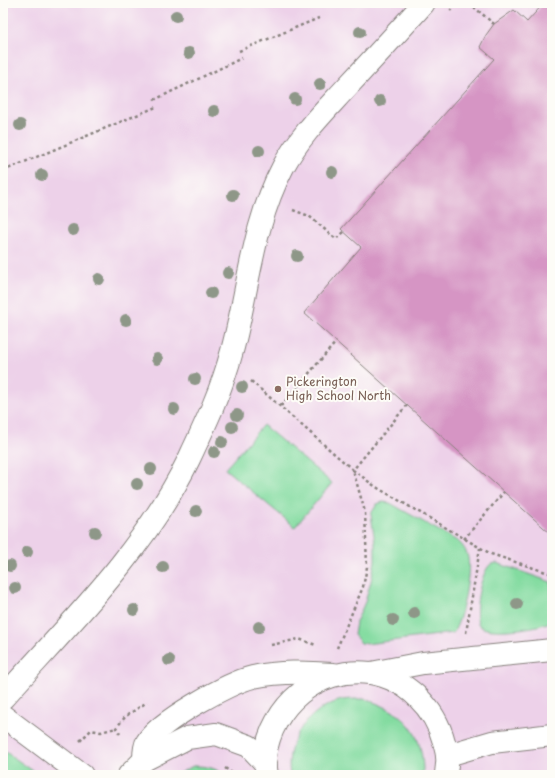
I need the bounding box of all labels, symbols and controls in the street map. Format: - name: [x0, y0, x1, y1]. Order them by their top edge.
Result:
- place label: Pickerington High School North: [286, 372, 391, 404]
- marker: Pickerington High School North: [273, 384, 283, 394]

